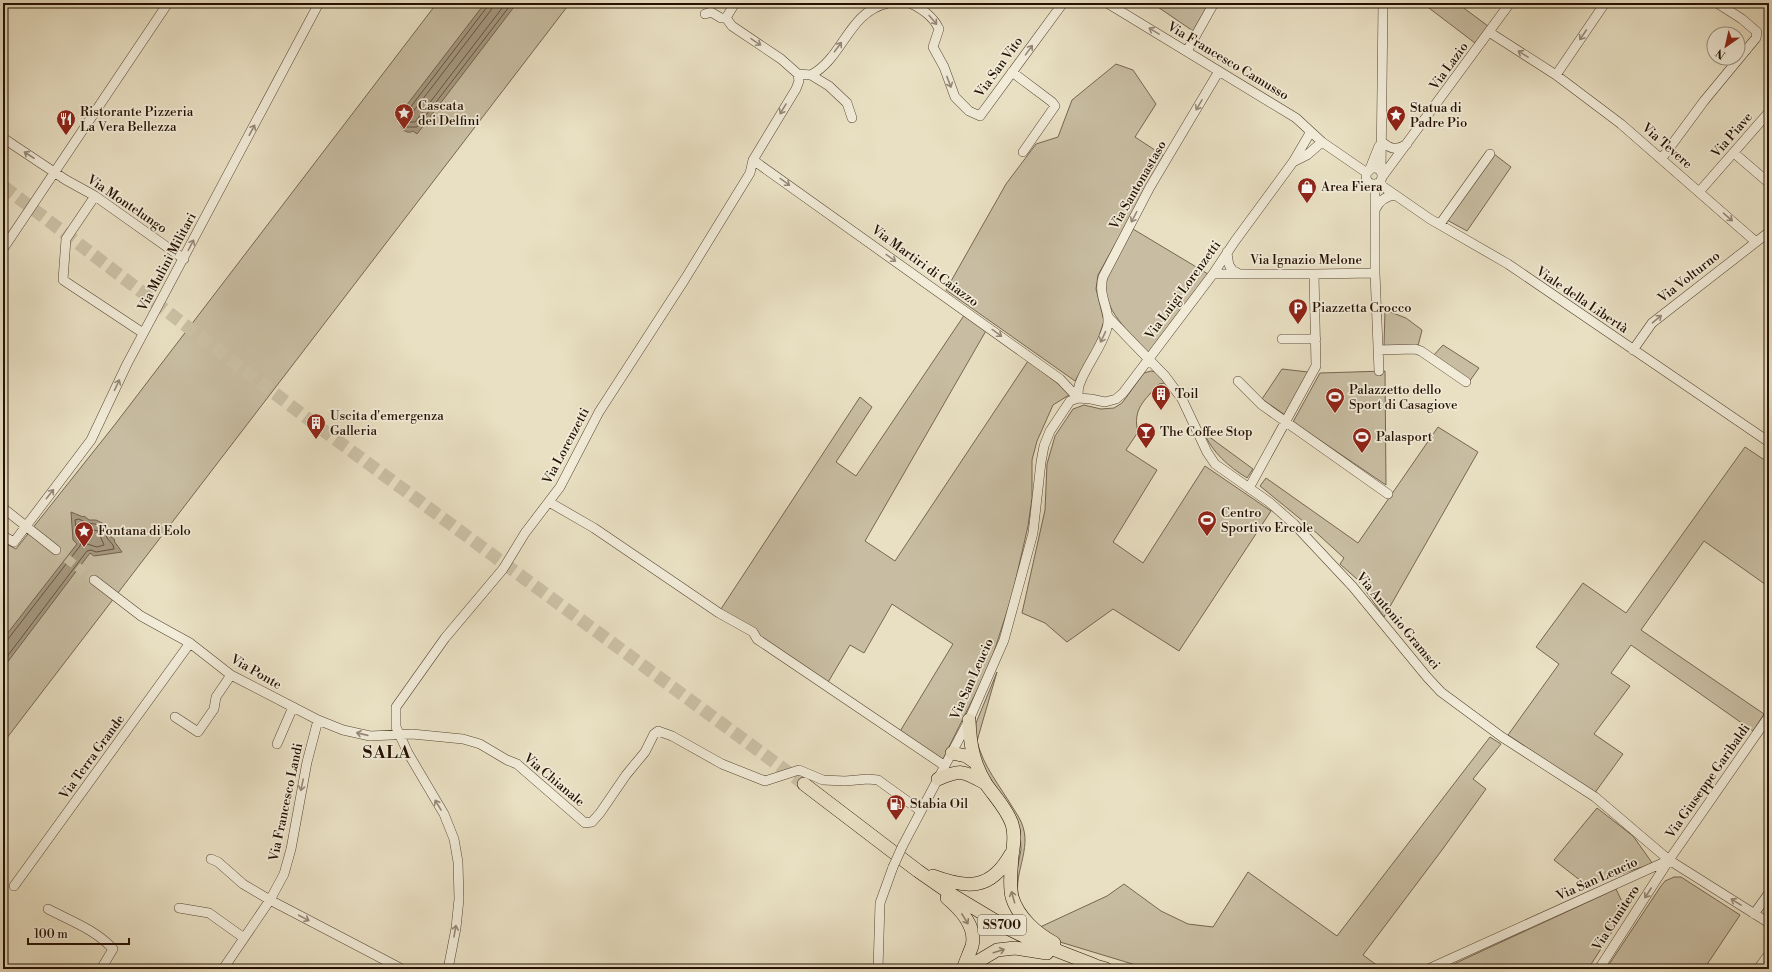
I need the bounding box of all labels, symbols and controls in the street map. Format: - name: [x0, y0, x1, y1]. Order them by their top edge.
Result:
- one-way arrow: [928, 15, 937, 26]
- street label: Via Francesco Camusso: [1164, 18, 1292, 104]
- north arrow: [1706, 26, 1746, 66]
- one-way arrow: [1149, 27, 1160, 35]
- one-way arrow: [1579, 29, 1587, 40]
- street label: Via San Vito: [971, 34, 1026, 101]
- one-way arrow: [750, 38, 761, 46]
- street label: Via Lazio: [1426, 39, 1472, 94]
- one-way arrow: [834, 42, 843, 53]
- one-way arrow: [1024, 44, 1033, 55]
- text: N: [1713, 45, 1728, 62]
- one-way arrow: [1518, 50, 1529, 58]
- one-way arrow: [946, 75, 954, 87]
- place label: Cascata dei Delfini: [418, 98, 479, 129]
- one-way arrow: [1195, 99, 1203, 111]
- place label: Statua di Padre Pio: [1410, 100, 1467, 131]
- place icon: Cascata dei Delfini: [393, 102, 415, 130]
- one-way arrow: [779, 103, 787, 115]
- place label: Ristorante Pizzeria La Vera Bellezza: [80, 104, 194, 135]
- place icon: Statua di Padre Pio: [1385, 104, 1407, 132]
- restaurant icon: Ristorante Pizzeria La Vera Bellezza: [55, 108, 77, 136]
- street label: Via Piave: [1707, 109, 1756, 162]
- street label: Via Tevere: [1638, 119, 1696, 172]
- one-way arrow: [249, 124, 256, 136]
- street label: Via Santonastaso: [1106, 138, 1170, 233]
- one-way arrow: [23, 151, 34, 159]
- street label: Via Montelungo: [83, 171, 170, 237]
- shop icon: Area Fiera: [1296, 176, 1318, 204]
- one-way arrow: [779, 178, 790, 186]
- place label: Area Fiera: [1320, 179, 1383, 195]
- street label: Via Mulini Militari: [134, 210, 200, 315]
- one-way arrow: [1130, 211, 1137, 223]
- one-way arrow: [1722, 213, 1733, 222]
- street label: Via Martiri di Caiazzo: [868, 221, 982, 310]
- street label: Via Luigi Lorenzetti: [1141, 238, 1224, 343]
- one-way arrow: [188, 239, 196, 251]
- street label: Via Volturno: [1654, 248, 1723, 307]
- street label: Via Ignazio Melone: [1249, 252, 1362, 268]
- one-way arrow: [885, 254, 896, 262]
- street label: Viale della Libertà: [1532, 263, 1631, 337]
- parking icon: Piazzetta Crocco: [1287, 297, 1309, 325]
- place label: Piazzetta Crocco: [1312, 300, 1412, 316]
- one-way arrow: [1651, 315, 1662, 324]
- one-way arrow: [991, 329, 1002, 337]
- one-way arrow: [1099, 331, 1106, 343]
- one-way arrow: [114, 379, 121, 391]
- place label: Palazzetto dello Sport di Casagiove: [1349, 382, 1458, 413]
- building icon: Toil: [1150, 383, 1172, 411]
- place label: Toil: [1175, 386, 1199, 402]
- sports icon: Palazzetto dello Sport di Casagiove: [1324, 386, 1346, 414]
- street label: Via Lorenzetti: [539, 405, 593, 488]
- place label: Uscita d'emergenza Galleria: [330, 408, 444, 439]
- building icon: Uscita d'emergenza Galleria: [305, 412, 327, 440]
- bar icon: The Coffee Stop: [1135, 421, 1157, 449]
- place label: The Coffee Stop: [1160, 424, 1253, 440]
- sports icon: Palasport: [1351, 426, 1373, 454]
- place label: Palasport: [1376, 429, 1433, 445]
- one-way arrow: [45, 489, 54, 500]
- place label: Centro Sportivo Ercole: [1221, 505, 1313, 536]
- sports icon: Centro Sportivo Ercole: [1196, 509, 1218, 537]
- place icon: Fontana di Eolo: [73, 520, 95, 548]
- place label: Fontana di Eolo: [98, 523, 191, 539]
- street label: Via Antonio Gramsci: [1352, 568, 1443, 673]
- street label: Via San Leucio: [947, 636, 997, 723]
- street label: Via Ponte: [227, 651, 285, 693]
- street label: Via Terra Grande: [55, 711, 128, 803]
- street label: Via Giuseppe Garibaldi: [1662, 721, 1753, 842]
- one-way arrow: [356, 729, 369, 737]
- street label: Via Francesco Landi: [265, 741, 306, 864]
- district label: SALA: [363, 742, 411, 764]
- street label: Via Chianale: [520, 749, 588, 810]
- one-way arrow: [298, 778, 306, 791]
- fuel station icon: Stabia Oil: [885, 793, 907, 821]
- place label: Stabia Oil: [910, 796, 968, 812]
- one-way arrow: [434, 799, 442, 811]
- street label: Via San Leucio: [1553, 854, 1640, 904]
- street label: Via Cimitero: [1588, 882, 1643, 955]
- one-way arrow: [1643, 887, 1651, 899]
- one-way arrow: [1009, 891, 1017, 904]
- one-way arrow: [1730, 898, 1742, 906]
- one-way arrow: [961, 913, 969, 924]
- one-way arrow: [298, 915, 310, 923]
- road number: SS700: [978, 915, 1026, 935]
- scale bar: [28, 920, 129, 946]
- one-way arrow: [452, 925, 460, 938]
- text: 100 m: [34, 927, 68, 942]
- one-way arrow: [992, 947, 1005, 954]

